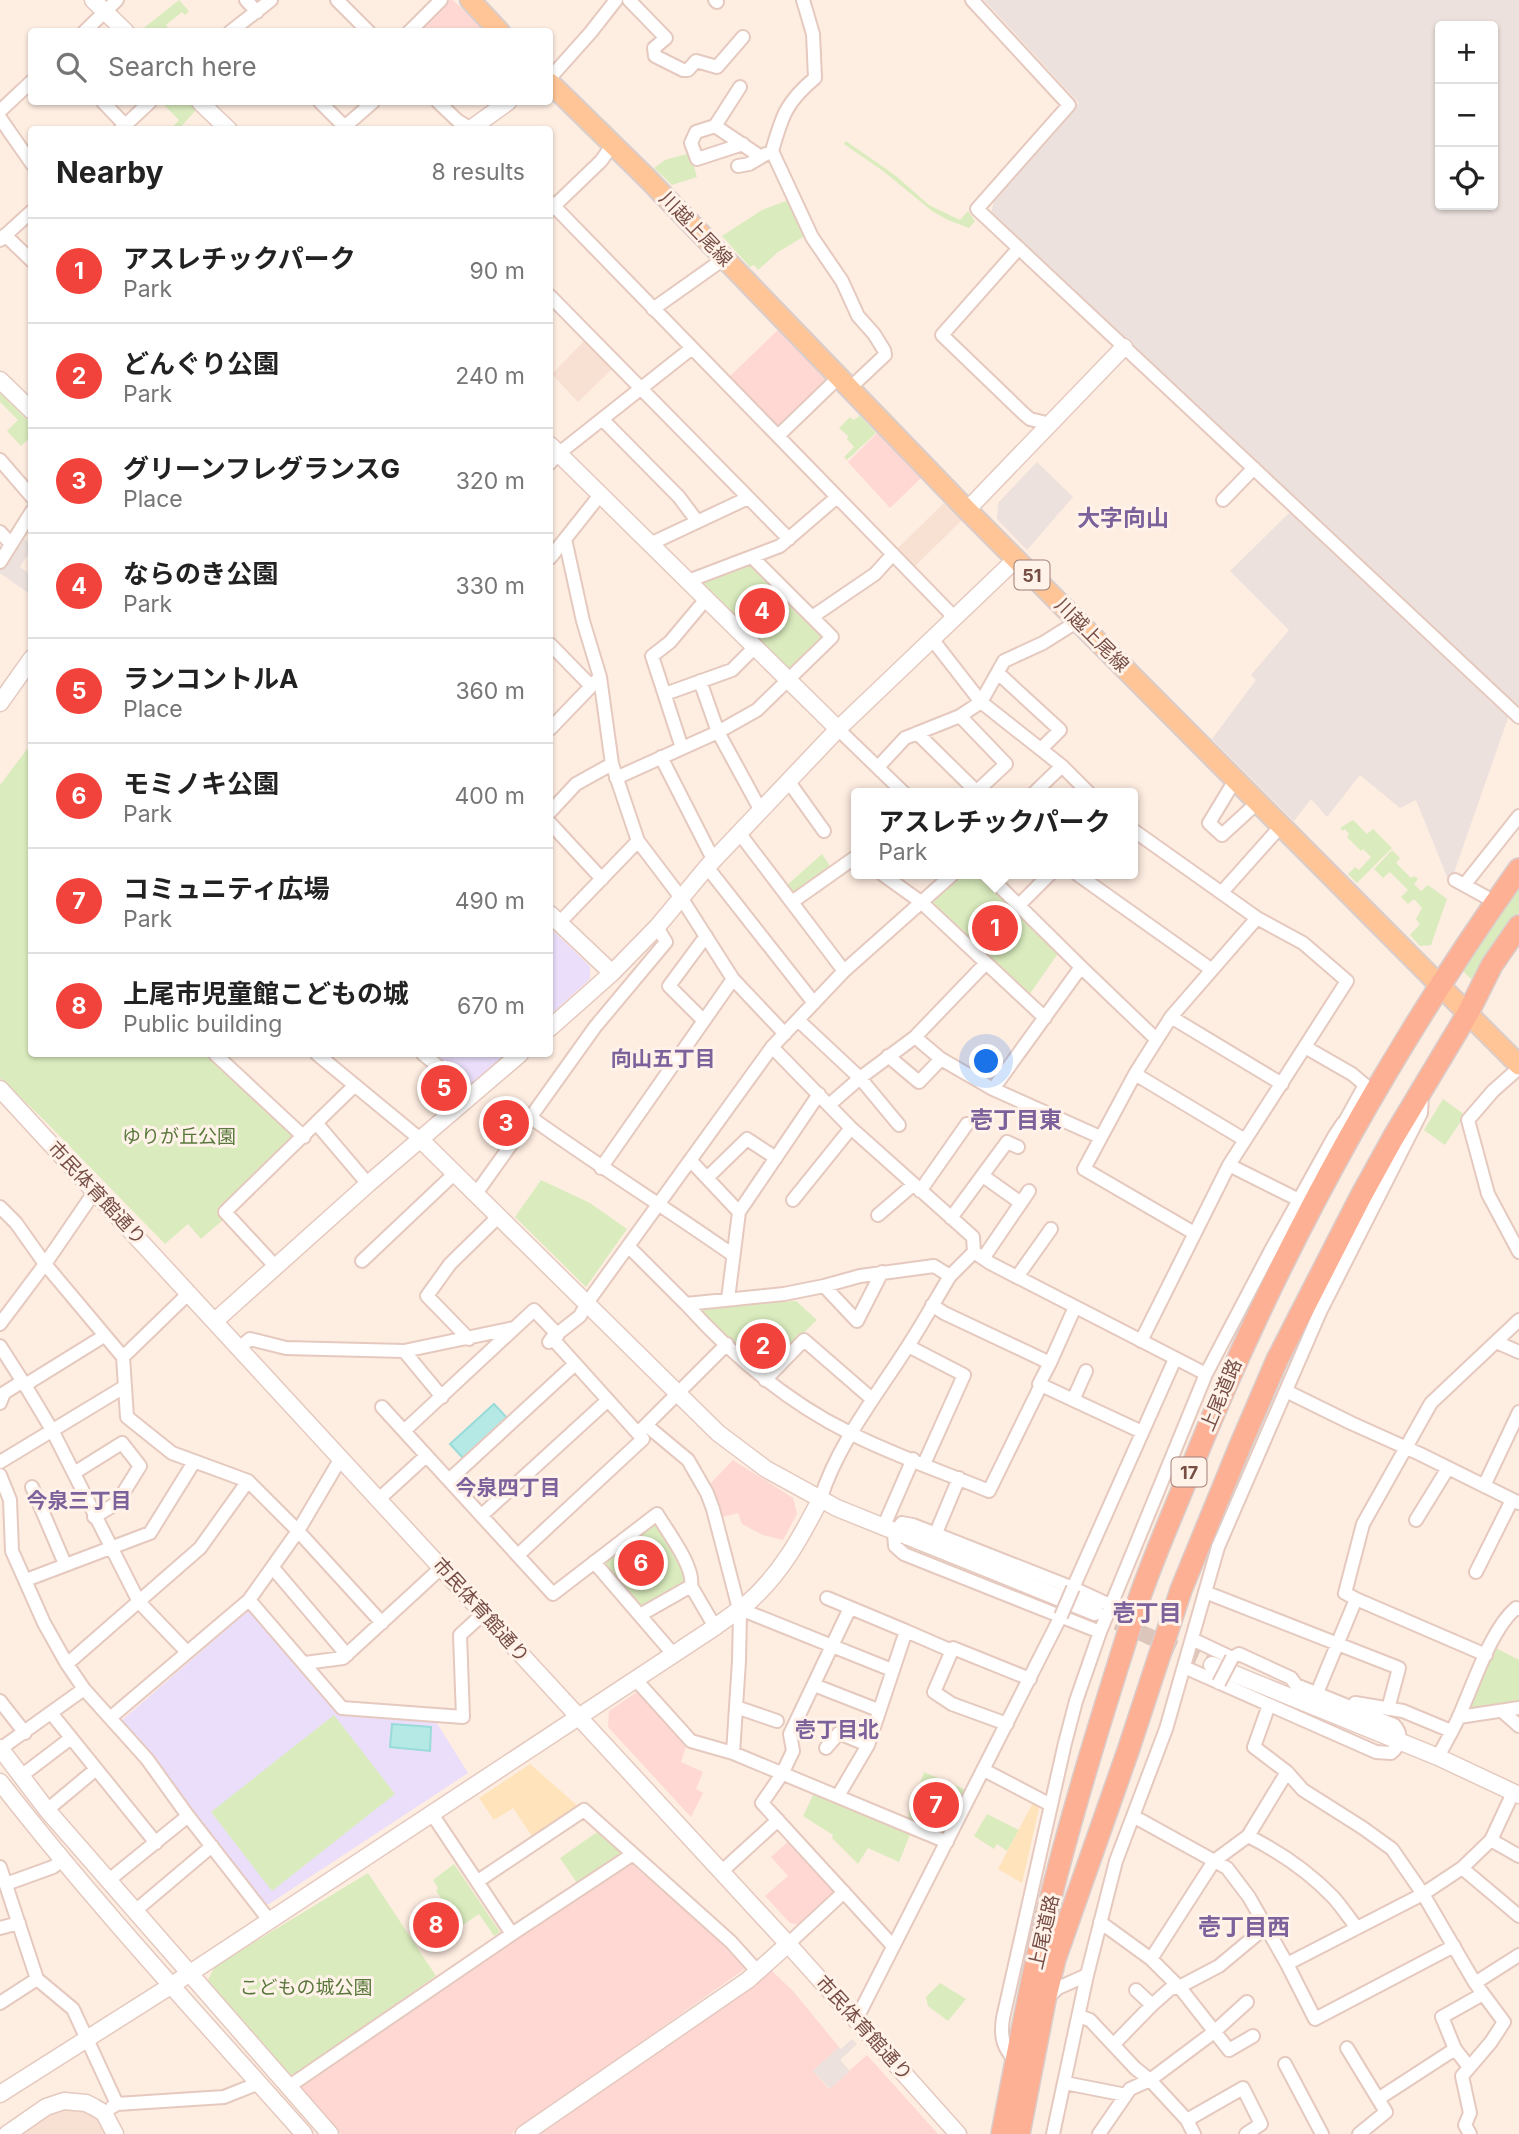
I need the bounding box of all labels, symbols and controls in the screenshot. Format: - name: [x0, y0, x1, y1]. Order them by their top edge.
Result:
- map controls: [1435, 21, 1498, 210]
- button: +: [1435, 21, 1498, 84]
- search box: [28, 28, 553, 105]
- icon: search: [52, 48, 90, 86]
- text: Search here: [108, 51, 257, 82]
- button: −: [1435, 84, 1498, 147]
- button: locate: [1435, 147, 1498, 210]
- text: Nearby: [56, 154, 164, 190]
- text: 8 results: [432, 158, 525, 186]
- street label: 川越上尾線: [655, 187, 737, 271]
- text: アスレチックパーク: [123, 243, 356, 274]
- text: 1: [74, 257, 84, 285]
- text: 90 m: [470, 257, 525, 285]
- text: Park: [123, 275, 172, 303]
- text: どんぐり公園: [123, 348, 279, 379]
- text: 2: [72, 362, 86, 390]
- text: 240 m: [455, 362, 525, 390]
- text: Park: [123, 380, 172, 408]
- text: グリーンフレグランスG: [123, 453, 400, 484]
- text: 3: [72, 467, 86, 495]
- text: 320 m: [456, 467, 525, 495]
- text: Place: [123, 485, 183, 513]
- district label: 大字向山: [1077, 504, 1169, 532]
- text: ならのき公園: [123, 558, 278, 589]
- road number: 51: [1014, 560, 1050, 590]
- text: 4: [71, 572, 87, 600]
- text: 330 m: [455, 572, 525, 600]
- pin: 4: [739, 585, 785, 637]
- text: Park: [123, 590, 172, 618]
- street label: 川越上尾線: [1050, 593, 1134, 677]
- text: ランコントルA: [123, 663, 298, 694]
- text: 5: [72, 677, 86, 705]
- text: 360 m: [455, 677, 525, 705]
- text: Place: [123, 695, 183, 723]
- text: モミノキ公園: [123, 768, 279, 799]
- text: 6: [72, 782, 86, 810]
- text: 400 m: [455, 782, 525, 810]
- popup: [851, 788, 1138, 879]
- text: Park: [123, 800, 172, 828]
- text: アスレチックパーク: [878, 806, 1111, 837]
- text: Park: [878, 838, 927, 866]
- text: コミュニティ広場: [123, 873, 329, 904]
- text: 7: [72, 887, 86, 915]
- text: 490 m: [455, 887, 525, 915]
- pin: 1: [972, 902, 1018, 954]
- text: Park: [123, 905, 172, 933]
- text: 上尾市児童館こどもの城: [123, 978, 409, 1009]
- text: 8: [72, 992, 86, 1020]
- text: 670 m: [457, 992, 525, 1020]
- text: Public building: [123, 1010, 282, 1038]
- your location: [969, 1044, 1003, 1078]
- district label: 向山五丁目: [611, 1046, 716, 1071]
- pin: 5: [421, 1062, 467, 1114]
- pin: 3: [483, 1097, 529, 1149]
- district label: 壱丁目東: [970, 1106, 1062, 1134]
- park label: ゆりが丘公園: [122, 1125, 236, 1148]
- street label: 市民体育館通り: [43, 1137, 151, 1249]
- pin: 2: [740, 1320, 786, 1372]
- street label: 上尾道路: [1196, 1356, 1246, 1434]
- road number: 17: [1172, 1457, 1206, 1486]
- district label: 今泉四丁目: [456, 1475, 561, 1500]
- district label: 今泉三丁目: [27, 1488, 132, 1513]
- pin: 6: [618, 1537, 664, 1589]
- street label: 市民体育館通り: [428, 1553, 534, 1667]
- district label: 壱丁目: [1113, 1599, 1182, 1627]
- district label: 壱丁目北: [795, 1717, 879, 1742]
- pin: 7: [913, 1779, 959, 1831]
- street label: 上尾道路: [1024, 1892, 1064, 1972]
- pin: 8: [413, 1899, 459, 1951]
- district label: 壱丁目西: [1198, 1913, 1290, 1941]
- street label: 市民体育館通り: [811, 1971, 917, 2085]
- park label: こどもの城公園: [239, 1976, 373, 1999]

